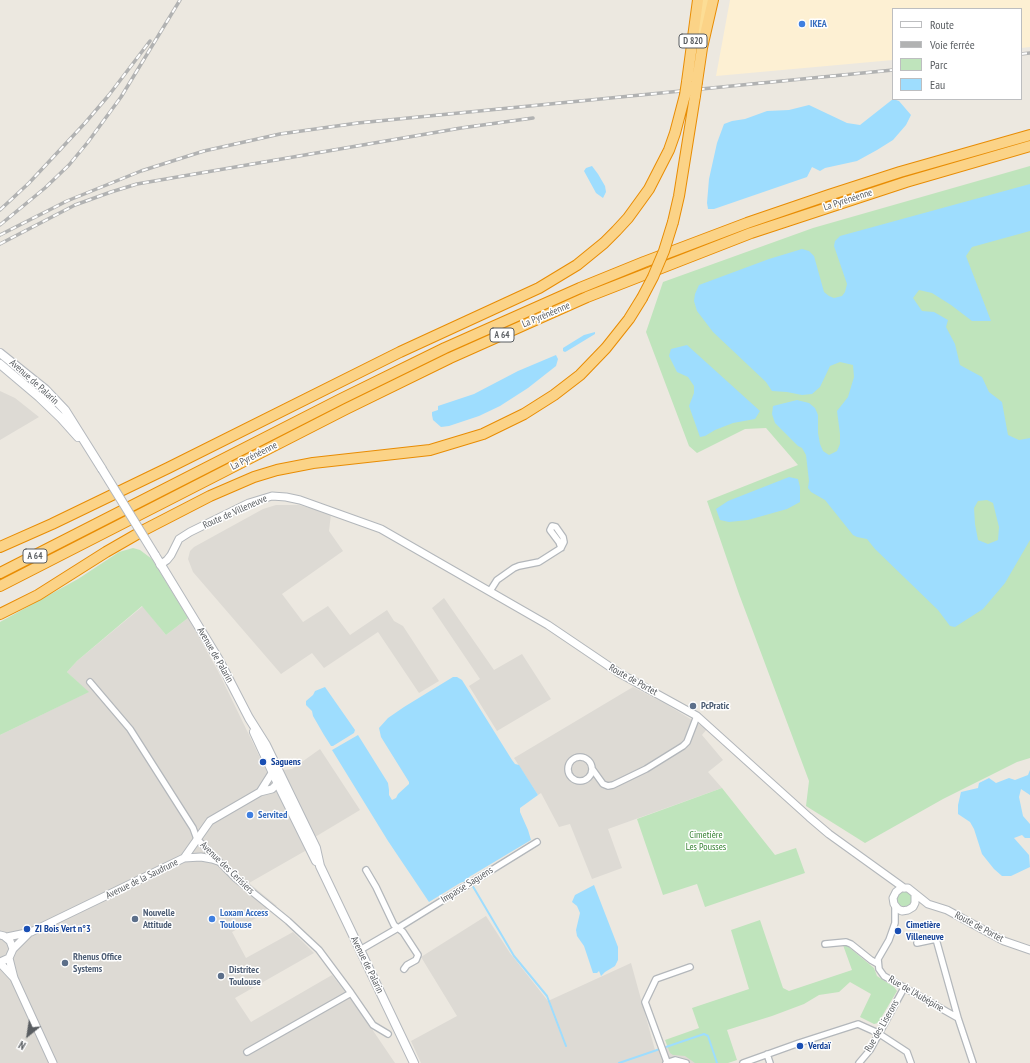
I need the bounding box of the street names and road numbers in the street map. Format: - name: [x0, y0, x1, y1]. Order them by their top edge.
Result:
- road number: D 820: [679, 34, 707, 48]
- street label: La Pyrénéenne: [822, 186, 874, 214]
- street label: La Pyrénéenne: [520, 300, 572, 330]
- road number: A 64: [490, 328, 514, 342]
- street label: Avenue de Palarin: [7, 357, 61, 407]
- street label: La Pyrénéenne: [229, 439, 279, 473]
- street label: Route de Villeneuve: [201, 492, 269, 532]
- road number: A 64: [23, 549, 47, 563]
- street label: Avenue de Palarin: [194, 625, 236, 685]
- street label: Route de Portet: [607, 662, 659, 698]
- street label: Avenue des Cerisiers: [197, 839, 257, 897]
- street label: Avenue de la Saudrune: [104, 856, 180, 902]
- street label: Impasse Saguens: [439, 864, 495, 906]
- street label: Route de Portet: [953, 909, 1005, 945]
- street label: Avenue de Palarin: [348, 935, 386, 995]
- street label: Rue de l'Aubépine: [886, 973, 946, 1015]
- street label: Rue des Liserons: [862, 998, 902, 1054]

